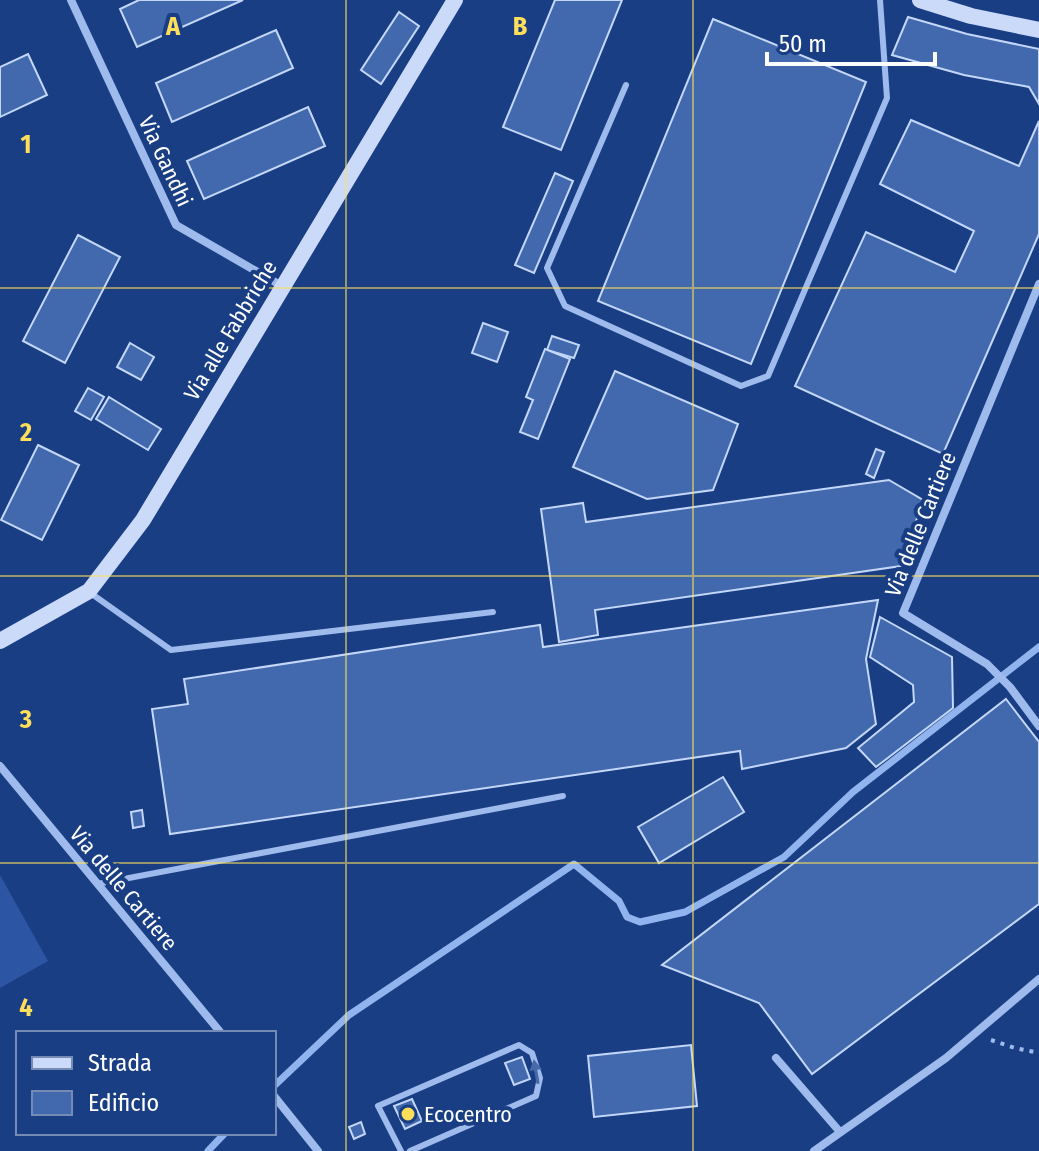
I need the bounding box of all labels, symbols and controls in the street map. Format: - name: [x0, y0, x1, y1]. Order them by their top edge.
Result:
- text: A: [165, 11, 181, 42]
- text: B: [513, 11, 528, 42]
- scale bar: [767, 16, 935, 66]
- text: 50 m: [779, 30, 827, 58]
- street label: Via Gandhi: [133, 112, 198, 211]
- text: 1: [21, 129, 32, 160]
- street label: Via alle Fabbriche: [178, 255, 283, 405]
- text: 2: [19, 417, 32, 448]
- street label: Via delle Cartiere: [879, 448, 962, 601]
- text: 3: [19, 704, 32, 735]
- street label: Via delle Cartiere: [64, 821, 183, 956]
- text: 4: [19, 992, 33, 1023]
- legend: [16, 1031, 276, 1135]
- text: Strada: [88, 1049, 152, 1077]
- one-way arrow: [529, 1060, 542, 1085]
- text: Edificio: [88, 1089, 159, 1117]
- place label: Ecocentro: [424, 1101, 512, 1128]
- marker: Ecocentro: [399, 1105, 417, 1123]

